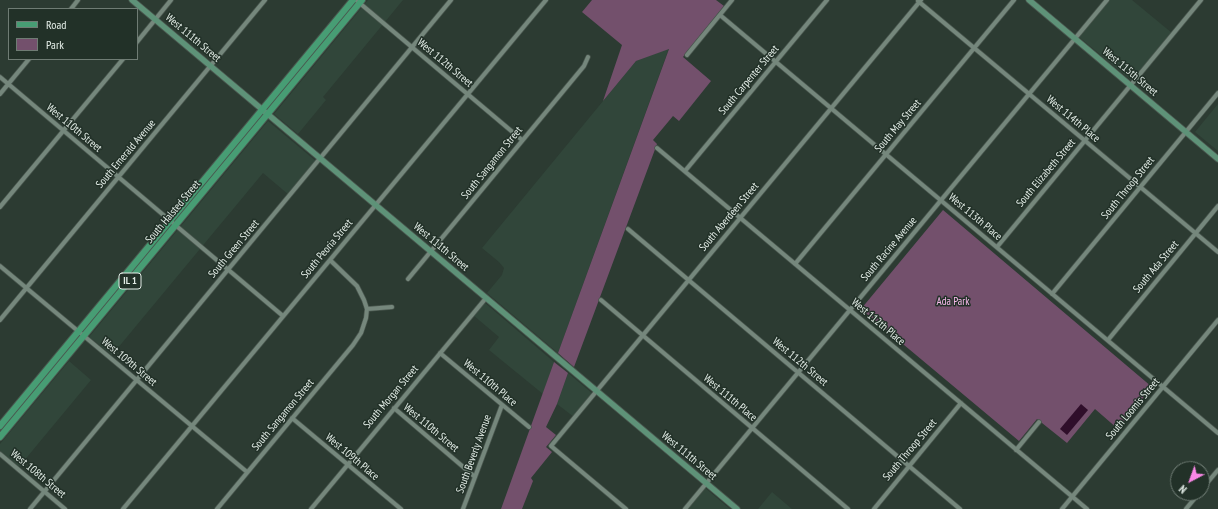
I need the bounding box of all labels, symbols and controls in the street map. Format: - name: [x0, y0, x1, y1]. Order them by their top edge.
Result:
- legend: [8, 8, 138, 60]
- street label: West 111th Street: [163, 11, 223, 65]
- text: Road: [46, 17, 66, 32]
- street label: West 112th Street: [415, 36, 475, 90]
- text: Park: [46, 37, 64, 52]
- street label: South Carpenter Street: [716, 43, 782, 117]
- street label: West 115th Street: [1100, 45, 1160, 99]
- street label: West 114th Place: [1044, 93, 1102, 145]
- street label: South May Street: [872, 97, 924, 155]
- street label: West 110th Street: [44, 101, 104, 155]
- street label: South Emerald Avenue: [93, 117, 159, 191]
- street label: South Sangamon Street: [459, 124, 525, 202]
- street label: South Elizabeth Street: [1014, 136, 1078, 210]
- street label: South Throop Street: [1099, 154, 1157, 222]
- street label: South Halsted Street: [143, 178, 203, 246]
- street label: South Aberdeen Street: [696, 180, 762, 254]
- street label: West 113th Place: [946, 191, 1004, 243]
- street label: South Racine Avenue: [858, 214, 920, 284]
- street label: South Green Street: [206, 217, 262, 281]
- street label: South Peoria Street: [298, 217, 356, 281]
- street label: West 111th Street: [411, 220, 471, 274]
- street label: South Ada Street: [1130, 238, 1182, 296]
- road number: IL 1: [119, 273, 141, 289]
- park label: Ada Park: [936, 295, 970, 309]
- street label: West 112th Place: [849, 296, 907, 348]
- street label: West 109th Street: [99, 335, 159, 389]
- street label: West 112th Street: [770, 335, 830, 389]
- street label: West 110th Place: [461, 357, 519, 409]
- street label: South Morgan Street: [361, 363, 421, 431]
- street label: West 111th Place: [701, 372, 759, 424]
- street label: South Loomis Street: [1103, 376, 1163, 442]
- street label: South Sangamon Street: [249, 377, 317, 453]
- street label: West 110th Street: [401, 401, 461, 455]
- street label: South Beverly Avenue: [454, 413, 494, 495]
- street label: South Throop Street: [880, 416, 940, 484]
- street label: West 111th Street: [659, 429, 719, 483]
- street label: West 109th Place: [323, 431, 381, 483]
- street label: West 108th Street: [8, 447, 68, 501]
- north arrow: [1170, 461, 1210, 501]
- text: N: [1176, 482, 1190, 497]

